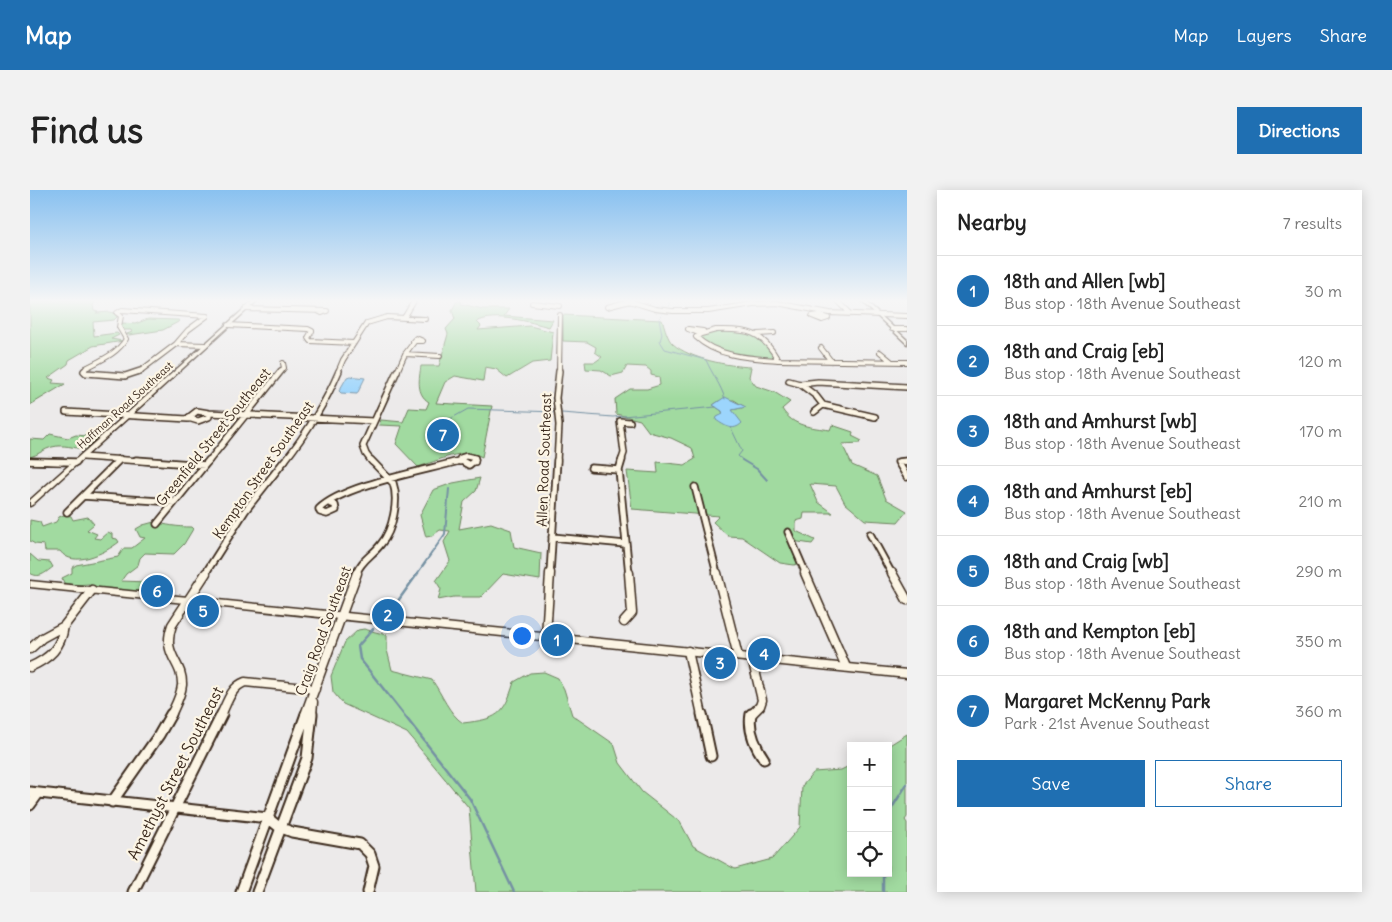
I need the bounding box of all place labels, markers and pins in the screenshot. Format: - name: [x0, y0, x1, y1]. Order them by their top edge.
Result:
- pin: 7: [427, 416, 459, 454]
- pin: 6: [141, 572, 173, 610]
- pin: 5: [187, 592, 219, 630]
- pin: 2: [372, 596, 404, 634]
- pin: 1: [541, 621, 573, 659]
- pin: 4: [748, 635, 780, 673]
- pin: 3: [704, 644, 736, 682]

